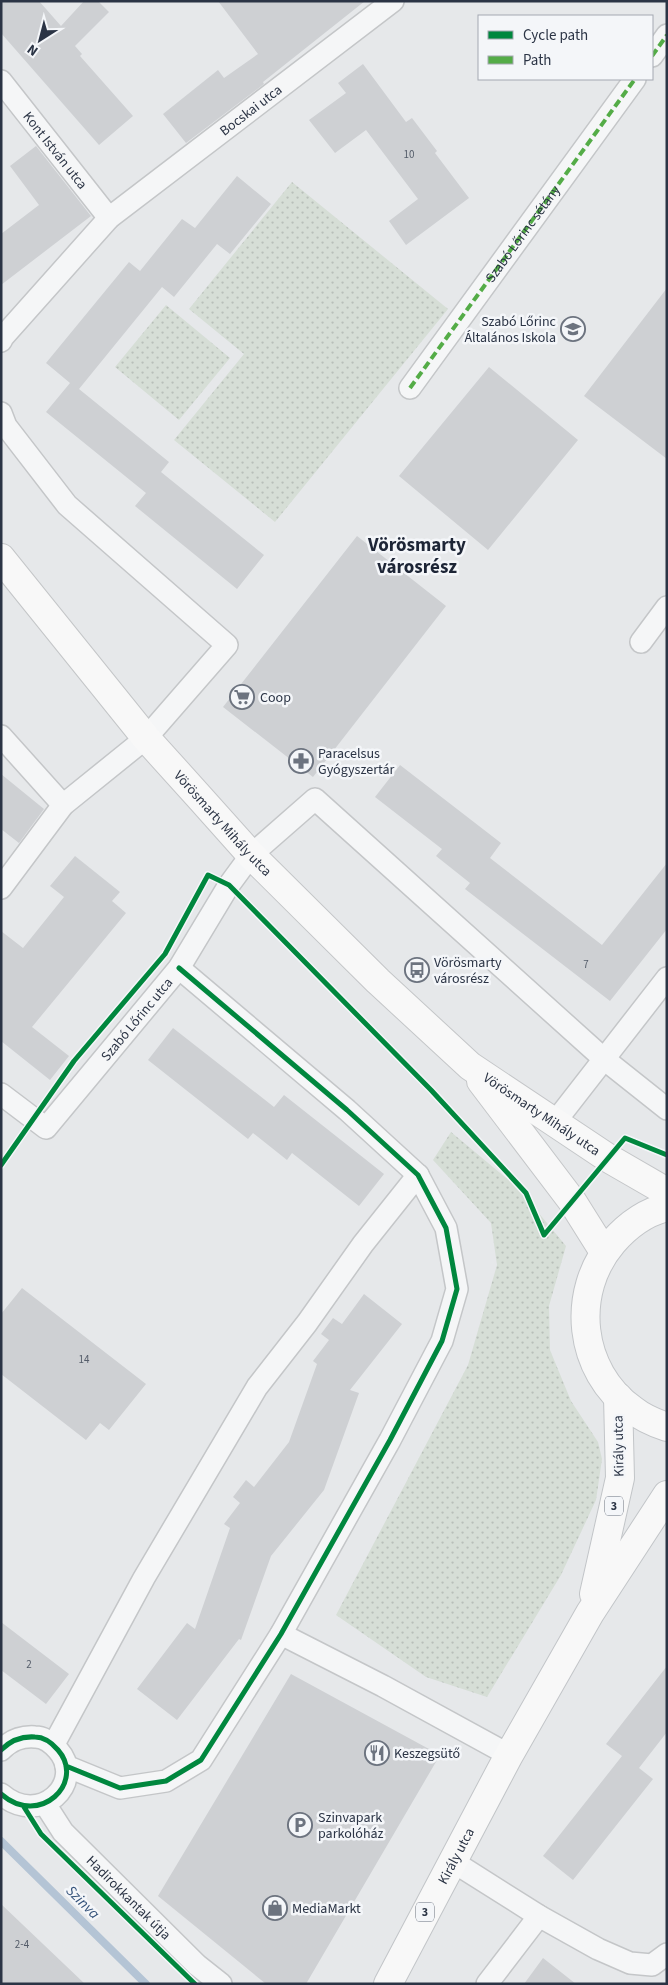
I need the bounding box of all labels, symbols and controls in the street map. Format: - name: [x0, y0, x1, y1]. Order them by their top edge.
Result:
- north arrow: [15, 15, 65, 65]
- legend: [478, 15, 653, 80]
- text: Cycle path: [523, 25, 588, 46]
- text: N: [23, 39, 43, 61]
- text: Path: [523, 50, 551, 71]
- street label: Bocskai utca: [216, 80, 287, 141]
- street label: Kont István utca: [18, 108, 92, 194]
- house number: 10: [404, 147, 414, 162]
- street label: Szabó Lőrinc sétány: [481, 181, 566, 287]
- place label: Szabó Lőrinc Általános Iskola: [464, 312, 557, 348]
- school or university icon: Szabó Lőrinc Általános Iskola: [560, 316, 586, 342]
- district label: Vörösmarty városrész: [367, 532, 466, 581]
- supermarket icon: Coop: [229, 684, 255, 710]
- place label: Coop: [260, 688, 291, 708]
- place label: Paracelsus Gyógyszertár: [318, 744, 394, 780]
- pharmacy icon: Paracelsus Gyógyszertár: [288, 748, 314, 774]
- street label: Vörösmarty Mihály utca: [169, 766, 276, 881]
- place label: Vörösmarty városrész: [434, 953, 502, 989]
- bus stop icon: Vörösmarty városrész: [404, 957, 430, 983]
- house number: 7: [583, 957, 589, 972]
- street label: Szabó Lőrinc utca: [97, 974, 178, 1066]
- street label: Vörösmarty Mihály utca: [479, 1068, 604, 1161]
- house number: 14: [79, 1352, 90, 1367]
- street label: Király utca: [608, 1415, 630, 1477]
- road number: 3: [605, 1496, 623, 1515]
- house number: 2: [26, 1657, 32, 1672]
- restaurant icon: Keszegsütő: [364, 1740, 390, 1766]
- place label: Keszegsütő: [394, 1744, 460, 1764]
- place label: Szinvapark parkolóház: [318, 1808, 384, 1844]
- parking icon: Szinvapark parkolóház: [287, 1812, 313, 1838]
- street label: Király utca: [433, 1824, 480, 1888]
- street label: Hadirokkantak útja: [81, 1851, 175, 1945]
- water label: Szinva: [61, 1881, 104, 1924]
- shop icon: MediaMarkt: [262, 1895, 288, 1921]
- place label: MediaMarkt: [292, 1899, 361, 1919]
- road number: 3: [416, 1902, 434, 1921]
- house number: 2-4: [15, 1937, 30, 1952]

